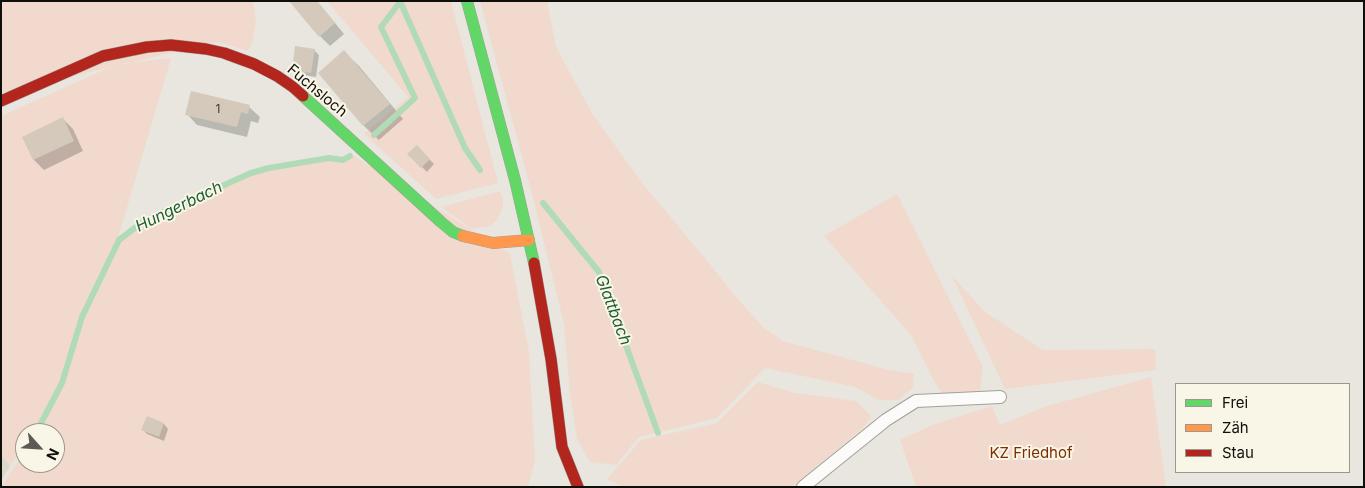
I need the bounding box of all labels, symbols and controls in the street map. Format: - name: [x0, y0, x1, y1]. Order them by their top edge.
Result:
- street label: Fuchsloch: [283, 61, 351, 121]
- house number: 1: [216, 102, 220, 116]
- water label: Hungerbach: [132, 178, 226, 236]
- water label: Glattbach: [591, 272, 635, 348]
- legend: [1175, 383, 1350, 473]
- text: Frei: [1222, 393, 1248, 412]
- text: Zäh: [1222, 418, 1249, 437]
- north arrow: [15, 423, 65, 473]
- text: Stau: [1222, 443, 1254, 462]
- park label: KZ Friedhof: [989, 444, 1073, 462]
- text: N: [43, 446, 63, 463]

